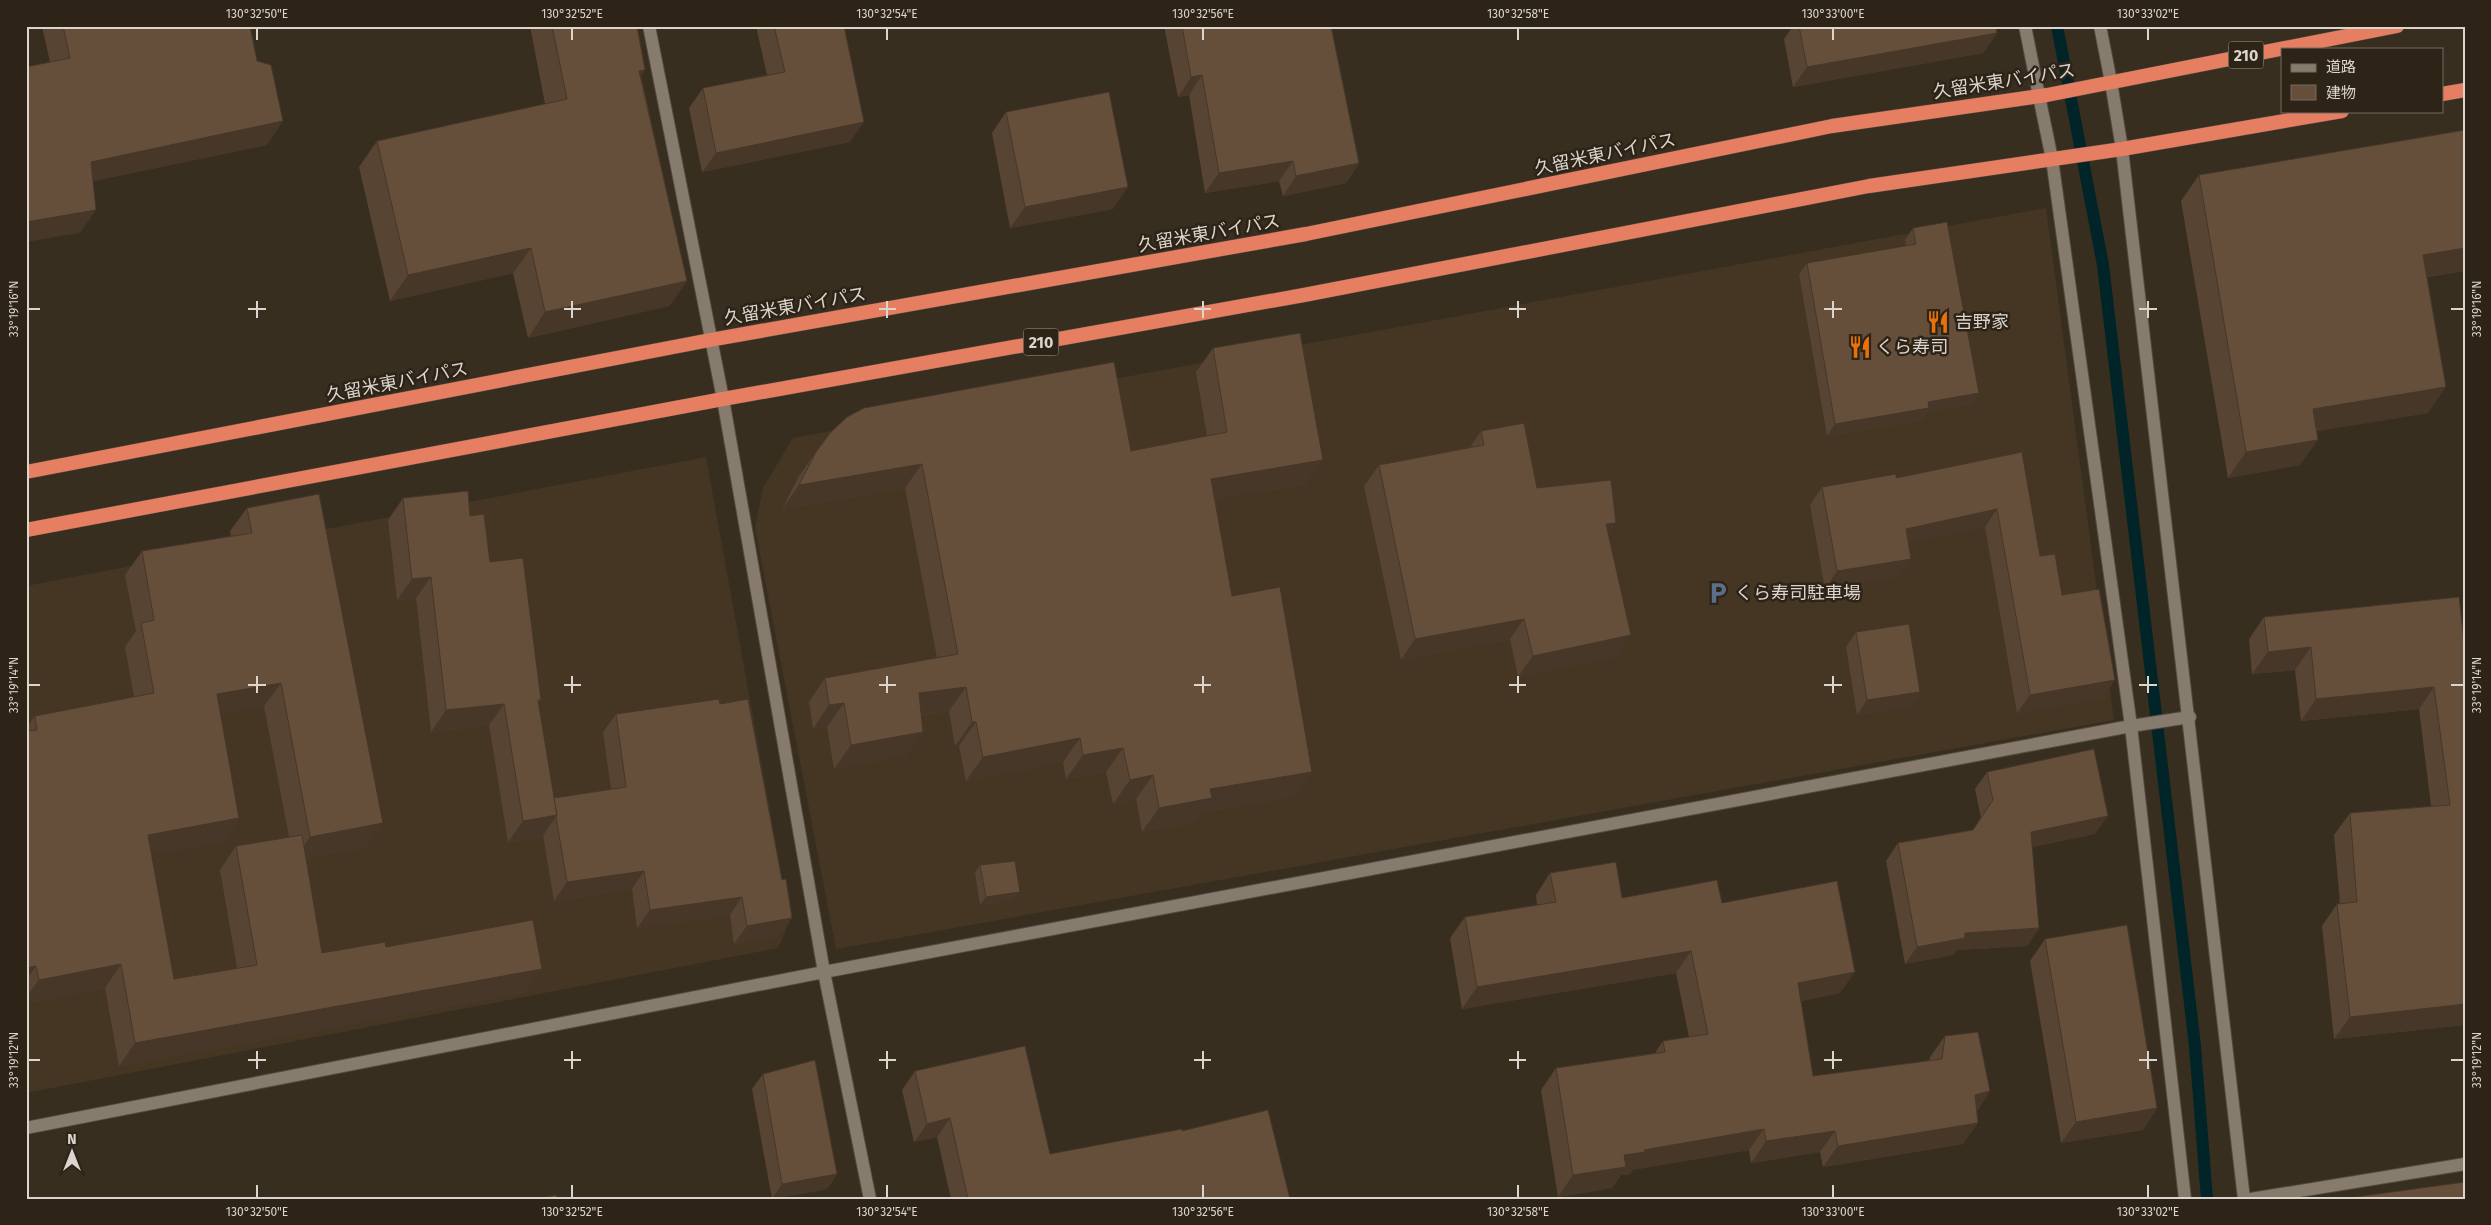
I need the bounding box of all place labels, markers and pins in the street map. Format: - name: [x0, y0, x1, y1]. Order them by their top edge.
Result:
- restaurant icon: 吉野家: [1925, 309, 1951, 335]
- place label: 吉野家: [1955, 311, 2009, 333]
- restaurant icon: くら寿司: [1847, 334, 1873, 360]
- place label: くら寿司: [1876, 336, 1948, 358]
- parking icon: くら寿司駐車場: [1705, 580, 1731, 606]
- place label: くら寿司駐車場: [1735, 582, 1861, 604]

